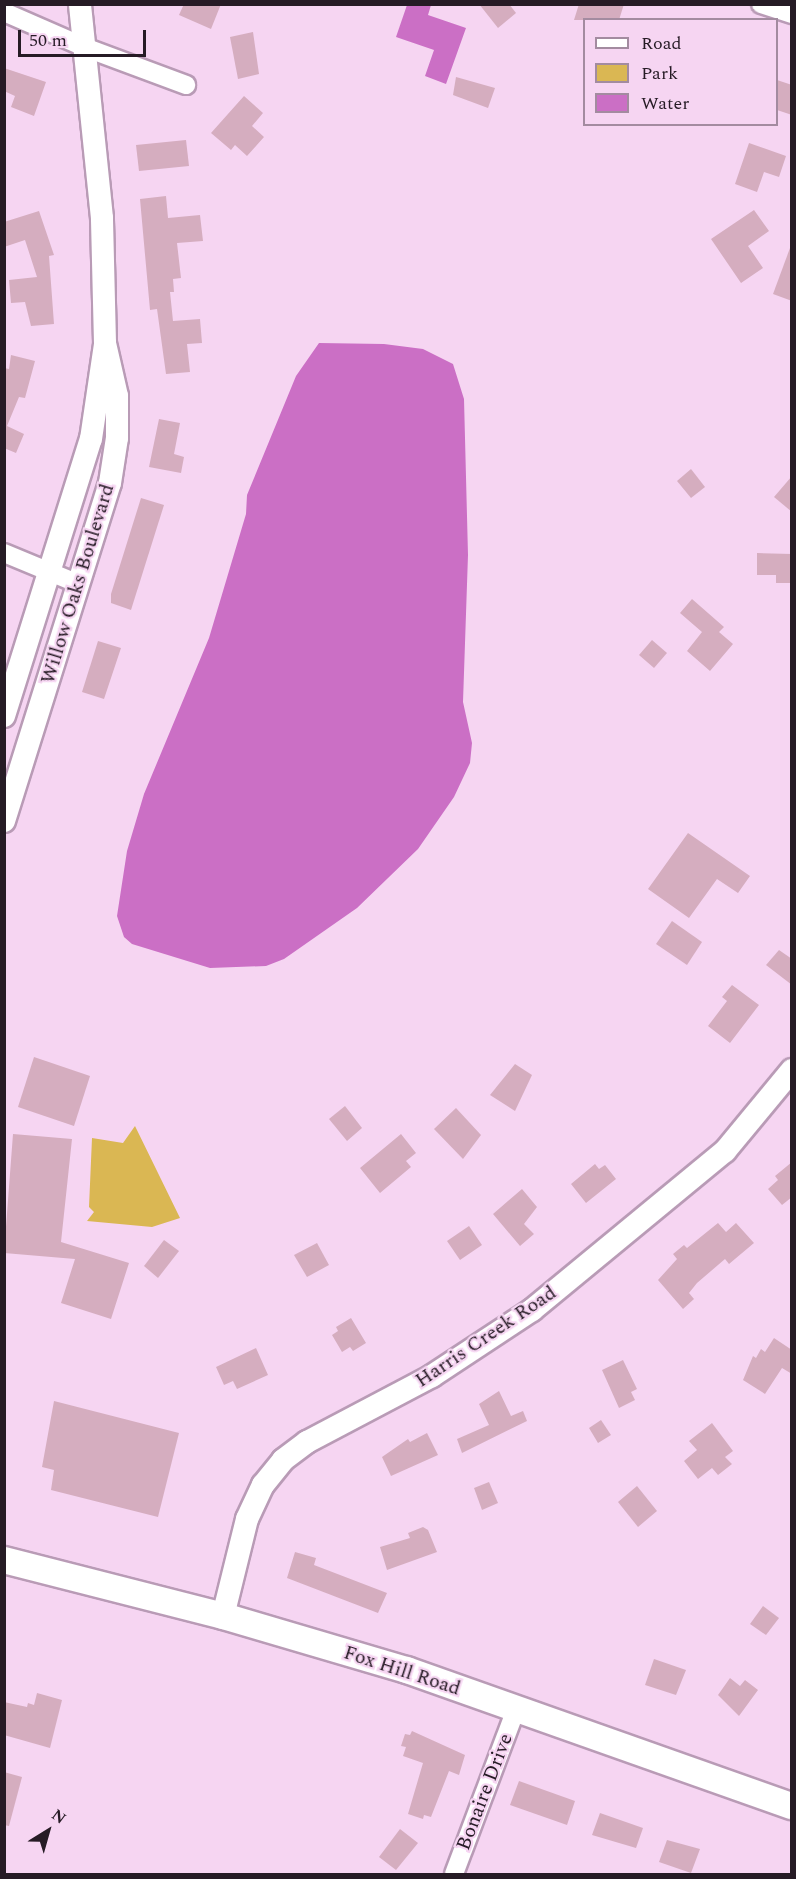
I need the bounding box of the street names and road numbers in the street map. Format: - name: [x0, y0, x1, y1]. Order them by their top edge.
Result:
- street label: Willow Oaks Boulevard: [36, 481, 120, 687]
- street label: Harris Creek Road: [411, 1281, 561, 1393]
- street label: Fox Hill Road: [341, 1641, 463, 1701]
- street label: Bonaire Drive: [452, 1730, 518, 1854]

